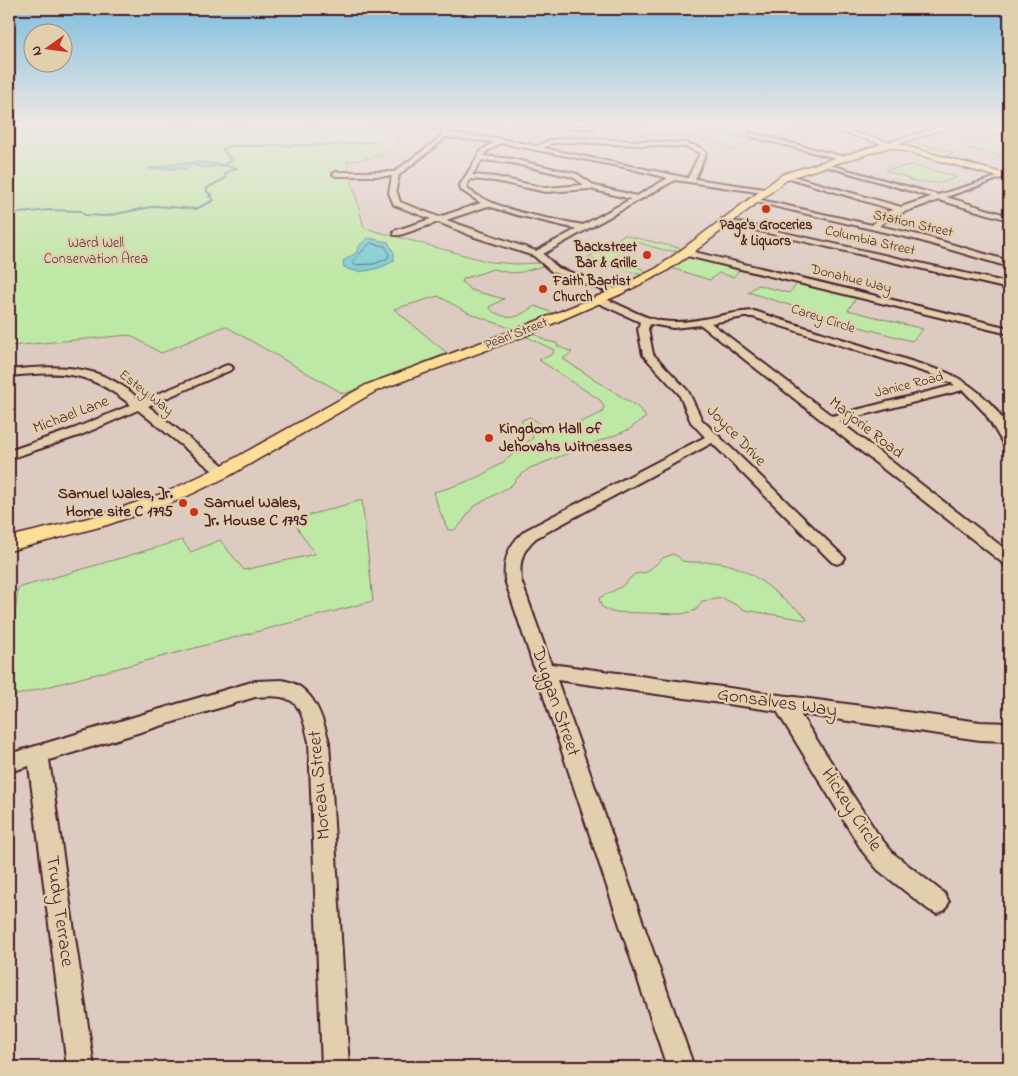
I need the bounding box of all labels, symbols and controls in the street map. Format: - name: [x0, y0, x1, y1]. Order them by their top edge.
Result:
- north arrow: [22, 22, 72, 72]
- text: N: [26, 44, 48, 58]
- marker: Page's Groceries & Liquors: [760, 203, 772, 215]
- street label: Station Street: [871, 205, 955, 243]
- place label: Page's Groceries & Liquors: [720, 215, 812, 252]
- street label: Columbia Street: [823, 220, 917, 262]
- park label: Ward Well Conservation Area: [44, 233, 148, 270]
- place label: Backstreet Bar & Grille: [573, 237, 638, 274]
- marker: Backstreet Bar & Grille: [641, 249, 653, 261]
- street label: Donahue Way: [807, 259, 894, 300]
- place label: Faith Baptist Church: [552, 271, 631, 308]
- marker: Faith Baptist Church: [537, 283, 549, 295]
- street label: Carey Circle: [788, 299, 859, 340]
- street label: Pearl Street: [481, 312, 551, 356]
- street label: Estey Way: [114, 365, 178, 422]
- street label: Janice Road: [872, 366, 946, 404]
- street label: Michael Lane: [30, 389, 113, 440]
- street label: Marjorie Road: [824, 391, 908, 465]
- street label: Joyce Drive: [701, 400, 772, 473]
- place label: Kingdom Hall of Jehovahs Witnesses: [499, 417, 633, 459]
- marker: Kingdom Hall of Jehovahs Witnesses: [483, 432, 495, 444]
- place label: Samuel Wales, ]r. Home site C 1795: [58, 482, 174, 524]
- place label: Samuel Wales, ]r. House C 1795: [203, 491, 308, 533]
- marker: Samuel Wales, ]r. Home site C 1795: [177, 497, 189, 509]
- marker: Samuel Wales, ]r. House C 1795: [188, 506, 200, 518]
- street label: Duggan Street: [521, 643, 587, 762]
- street label: Gonsalves Way: [715, 681, 839, 726]
- street label: Moreau Street: [302, 729, 338, 841]
- street label: Hickey Circle: [813, 763, 888, 858]
- street label: Trudy Terrace: [37, 854, 80, 969]

